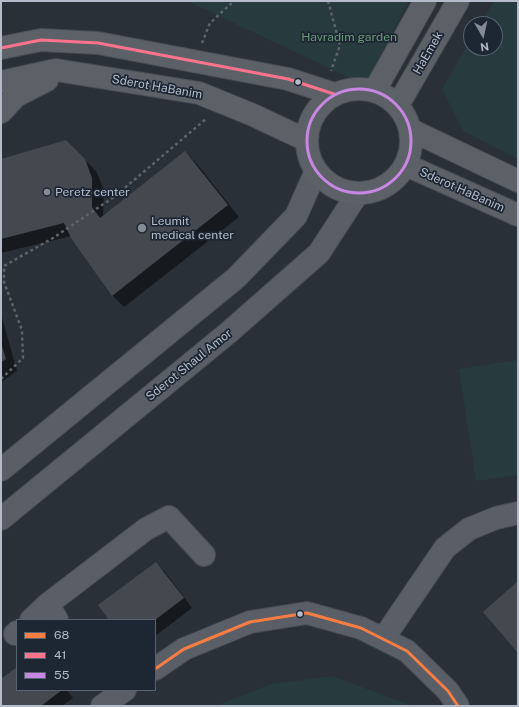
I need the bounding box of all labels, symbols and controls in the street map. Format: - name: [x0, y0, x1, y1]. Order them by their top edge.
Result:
- north arrow: [463, 16, 503, 56]
- street label: HaEmek: [410, 29, 446, 77]
- park label: Havradim garden: [301, 30, 397, 44]
- text: N: [480, 40, 490, 53]
- street label: Sderot HaBanim: [111, 72, 203, 102]
- unlabelled marker: [293, 77, 303, 87]
- street label: Sderot HaBanim: [417, 165, 507, 215]
- place label: Peretz center: [55, 185, 130, 199]
- marker: Peretz center: [42, 187, 52, 197]
- place label: Leumit medical center: [151, 214, 234, 242]
- marker: Leumit medical center: [136, 222, 148, 234]
- street label: Sderot Shaul Amor: [143, 326, 235, 404]
- unlabelled marker: [295, 609, 305, 619]
- legend: [16, 619, 156, 691]
- text: 68: [54, 628, 69, 642]
- text: 41: [54, 648, 66, 662]
- text: 55: [54, 668, 69, 682]

